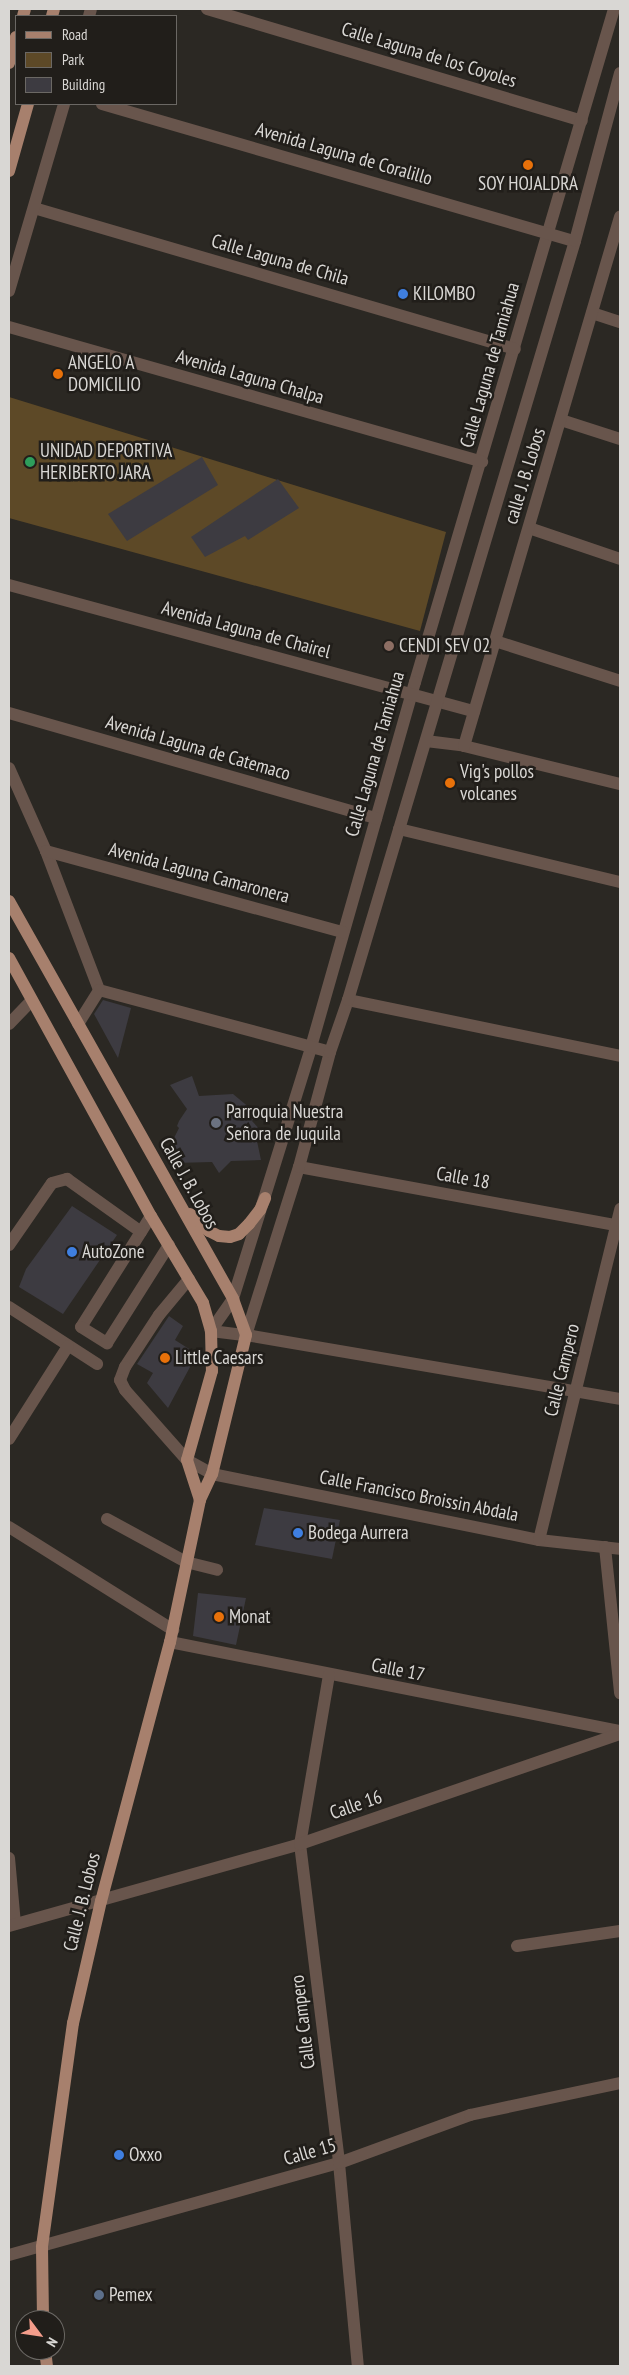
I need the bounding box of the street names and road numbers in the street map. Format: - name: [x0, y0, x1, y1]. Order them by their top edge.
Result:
- street label: Calle Laguna de los Coyoles: [339, 18, 519, 92]
- street label: Avenida Laguna de Coralillo: [253, 118, 435, 190]
- street label: Calle Laguna de Chila: [209, 230, 351, 290]
- street label: Calle Laguna de Tamiahua: [455, 280, 525, 450]
- street label: Avenida Laguna Chalpa: [174, 345, 326, 409]
- street label: calle J. B. Lobos: [499, 424, 551, 528]
- street label: Avenida Laguna de Chairel: [159, 596, 333, 664]
- street label: Calle Laguna de Tamiahua: [340, 669, 410, 839]
- street label: Avenida Laguna de Catemaco: [103, 711, 293, 785]
- street label: Avenida Laguna Camaronera: [106, 838, 292, 908]
- street label: Calle J. B. Lobos: [154, 1132, 224, 1234]
- street label: Calle 18: [434, 1162, 492, 1194]
- street label: Calle Campero: [539, 1321, 585, 1419]
- street label: Calle Francisco Broissin Abdala: [317, 1465, 521, 1527]
- street label: Calle 17: [369, 1654, 427, 1686]
- street label: Calle 16: [327, 1785, 385, 1825]
- street label: Calle J. B. Lobos: [58, 1849, 106, 1955]
- street label: Calle Campero: [286, 1974, 320, 2070]
- street label: Calle 15: [281, 2134, 339, 2170]

